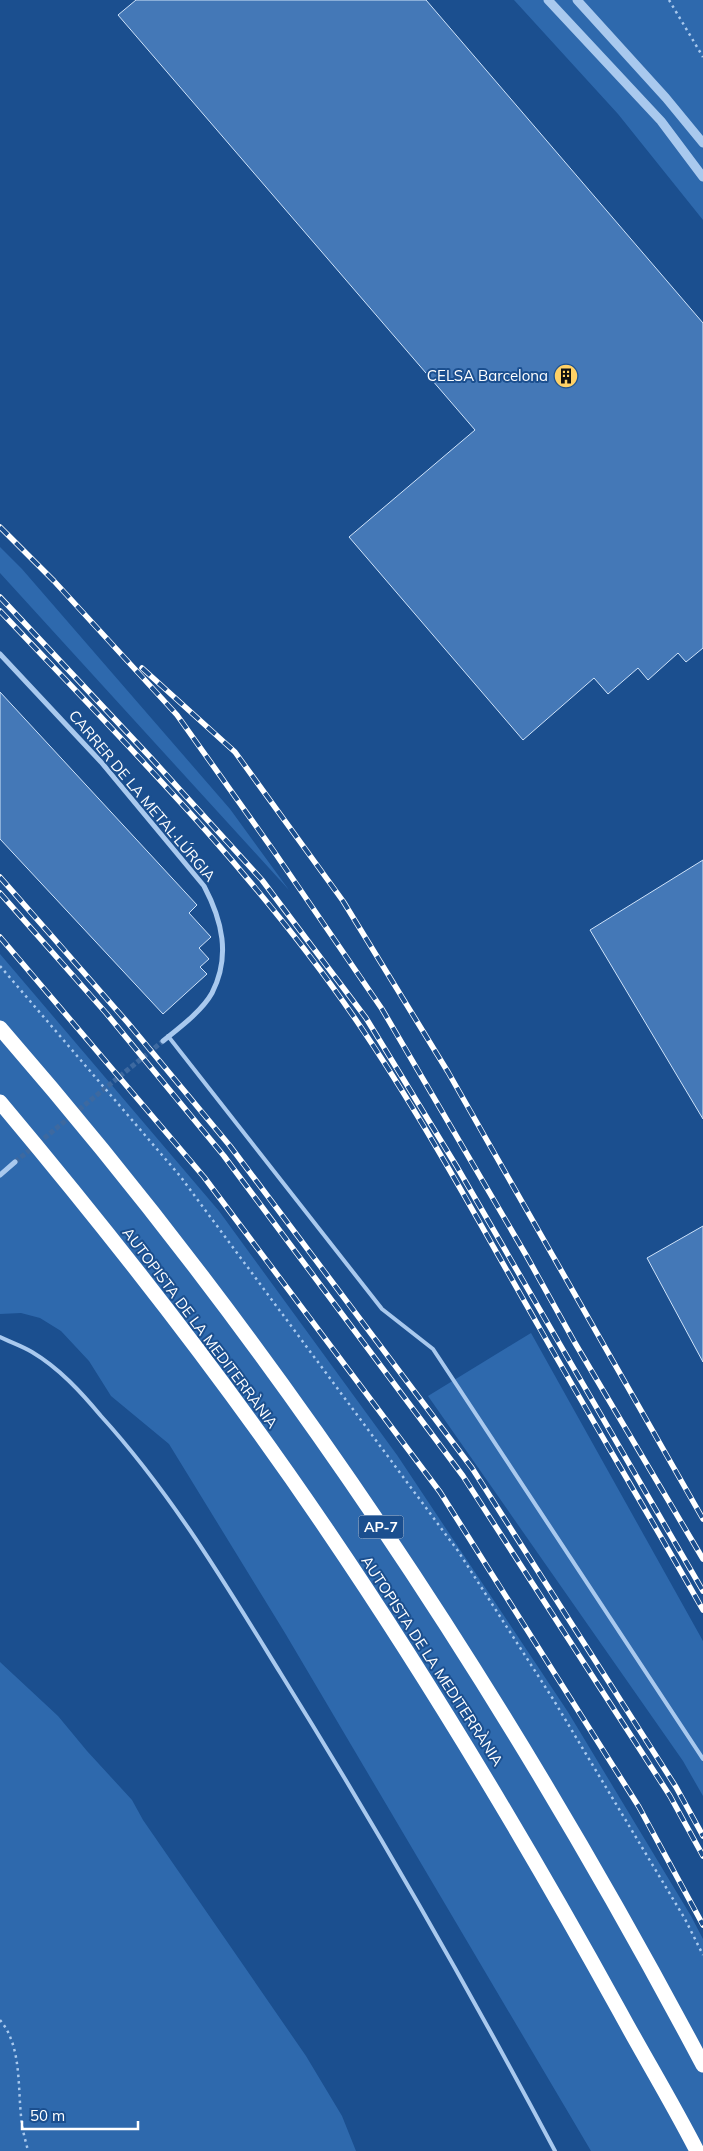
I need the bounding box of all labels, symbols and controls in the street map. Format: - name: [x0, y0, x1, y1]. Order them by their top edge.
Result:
- building icon: CELSA Barcelona: [553, 363, 579, 389]
- place label: CELSA Barcelona: [427, 366, 548, 385]
- street label: CARRER DE LA METAL·LÚRGIA: [65, 706, 220, 885]
- street label: AUTOPISTA DE LA MEDITERRÀNIA: [119, 1223, 282, 1432]
- road number: AP-7: [358, 1515, 404, 1538]
- street label: AUTOPISTA DE LA MEDITERRÀNIA: [357, 1552, 508, 1769]
- scale bar: [22, 2098, 139, 2130]
- text: 50 m: [30, 2106, 65, 2125]

